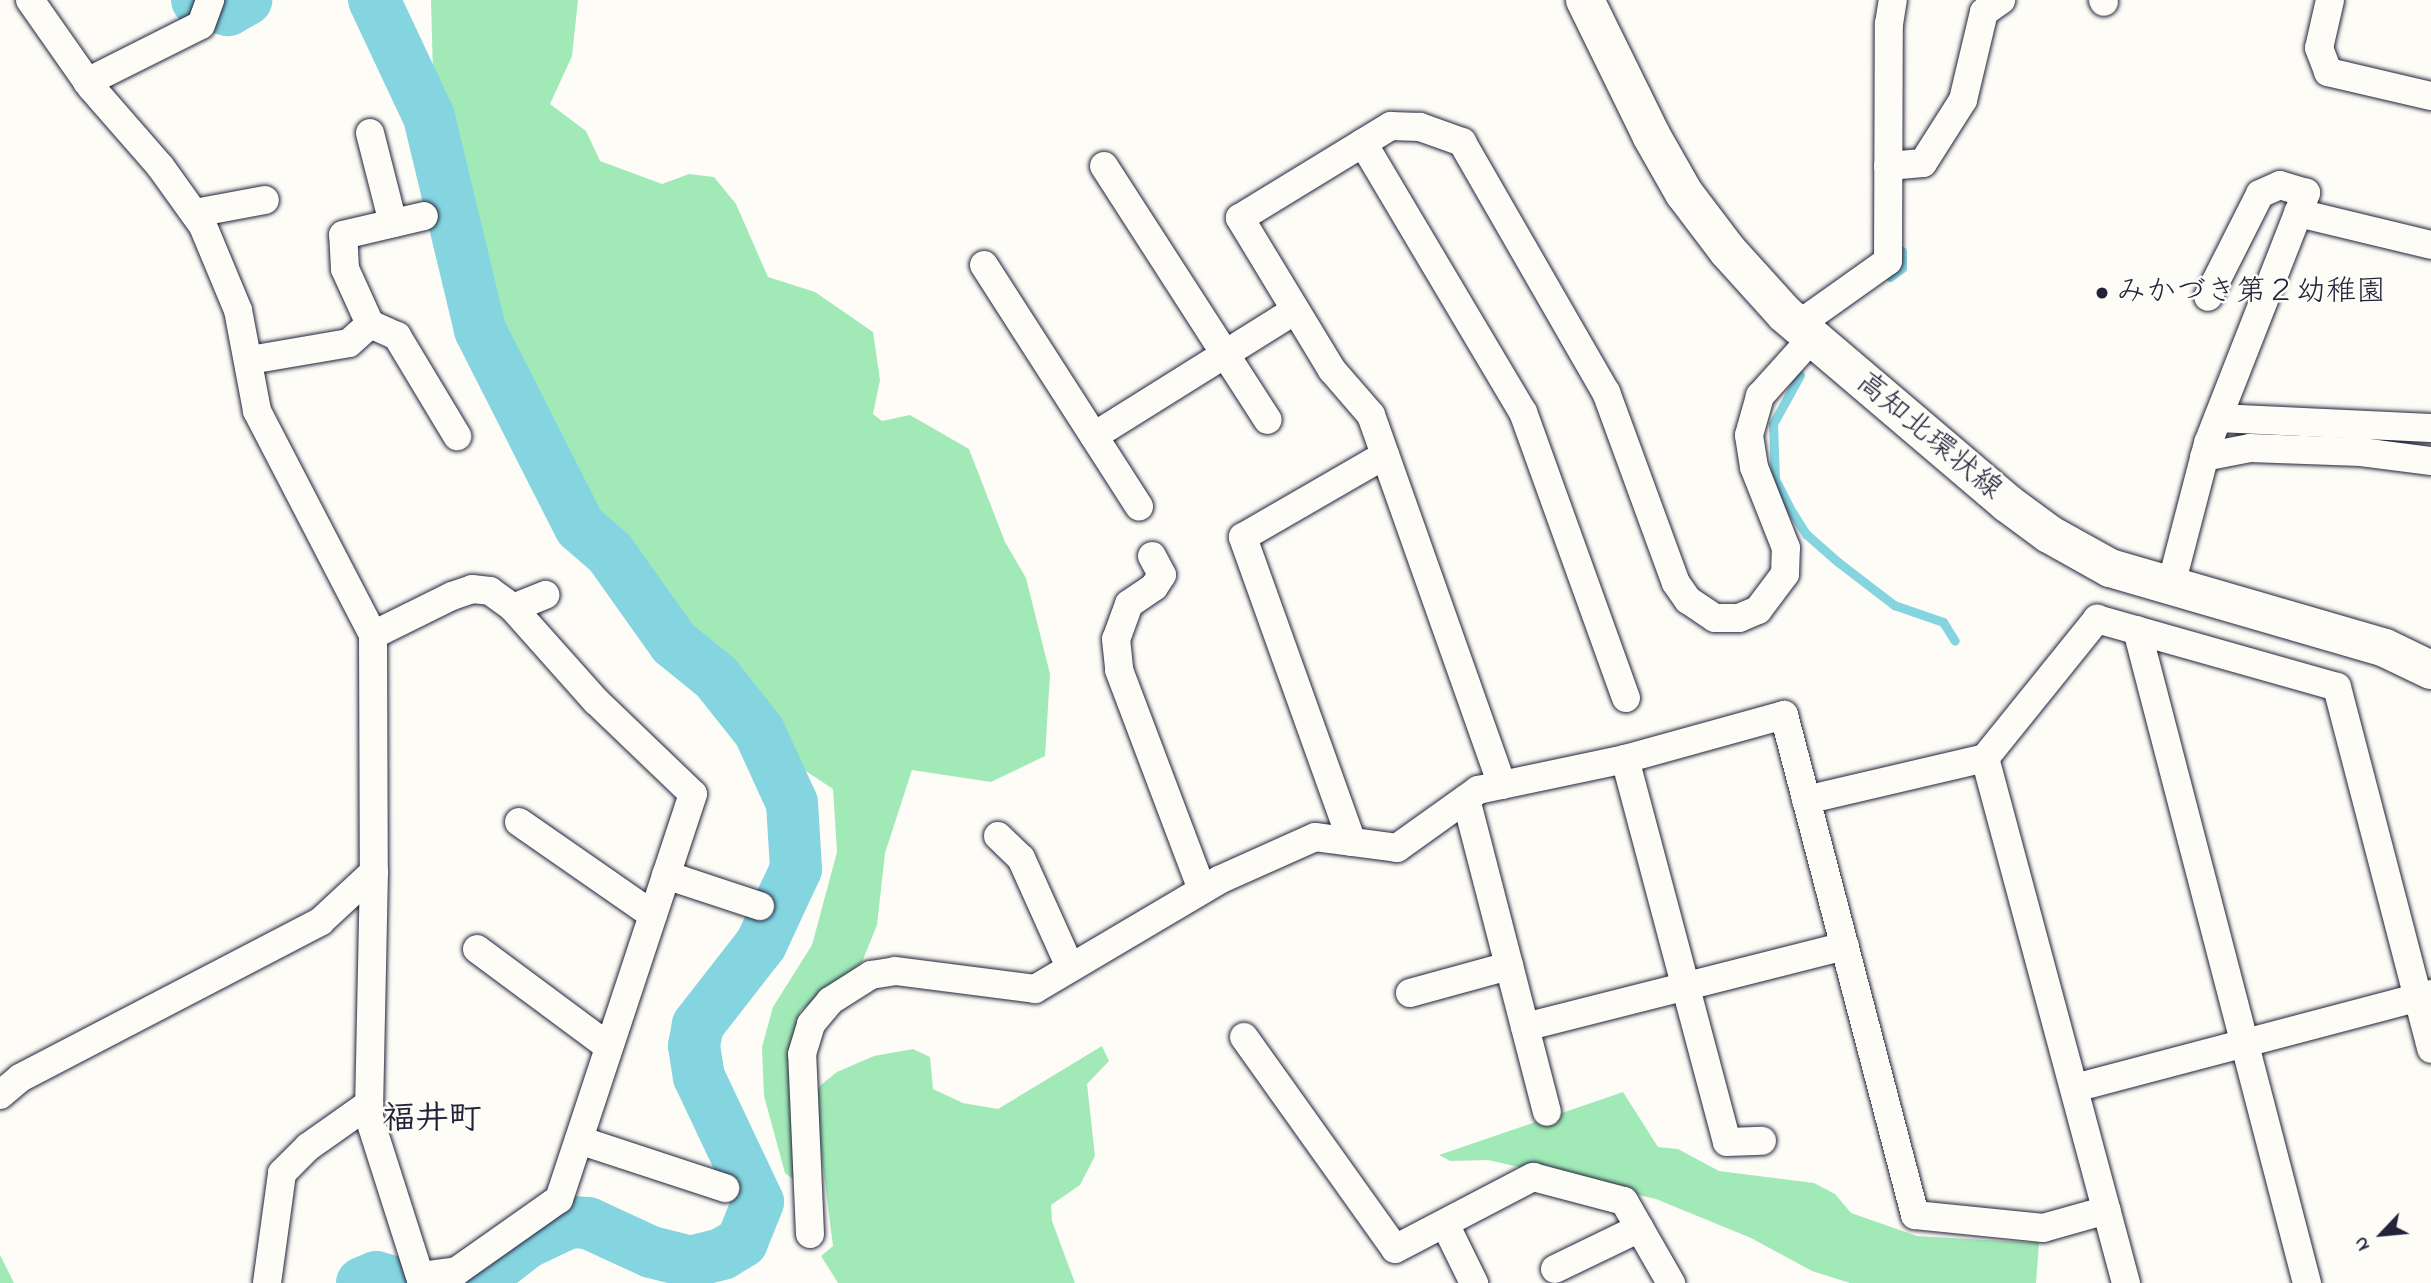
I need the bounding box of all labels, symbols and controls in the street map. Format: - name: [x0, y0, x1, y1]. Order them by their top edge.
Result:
- place label: みかづき第２幼稚園: [2116, 275, 2386, 311]
- marker: みかづき第２幼稚園: [2094, 285, 2110, 301]
- street label: 高知北環状線: [1847, 365, 2009, 509]
- district label: 福井町: [383, 1101, 481, 1141]
- north arrow: [2347, 1199, 2417, 1269]
- text: N: [2348, 1232, 2378, 1255]

